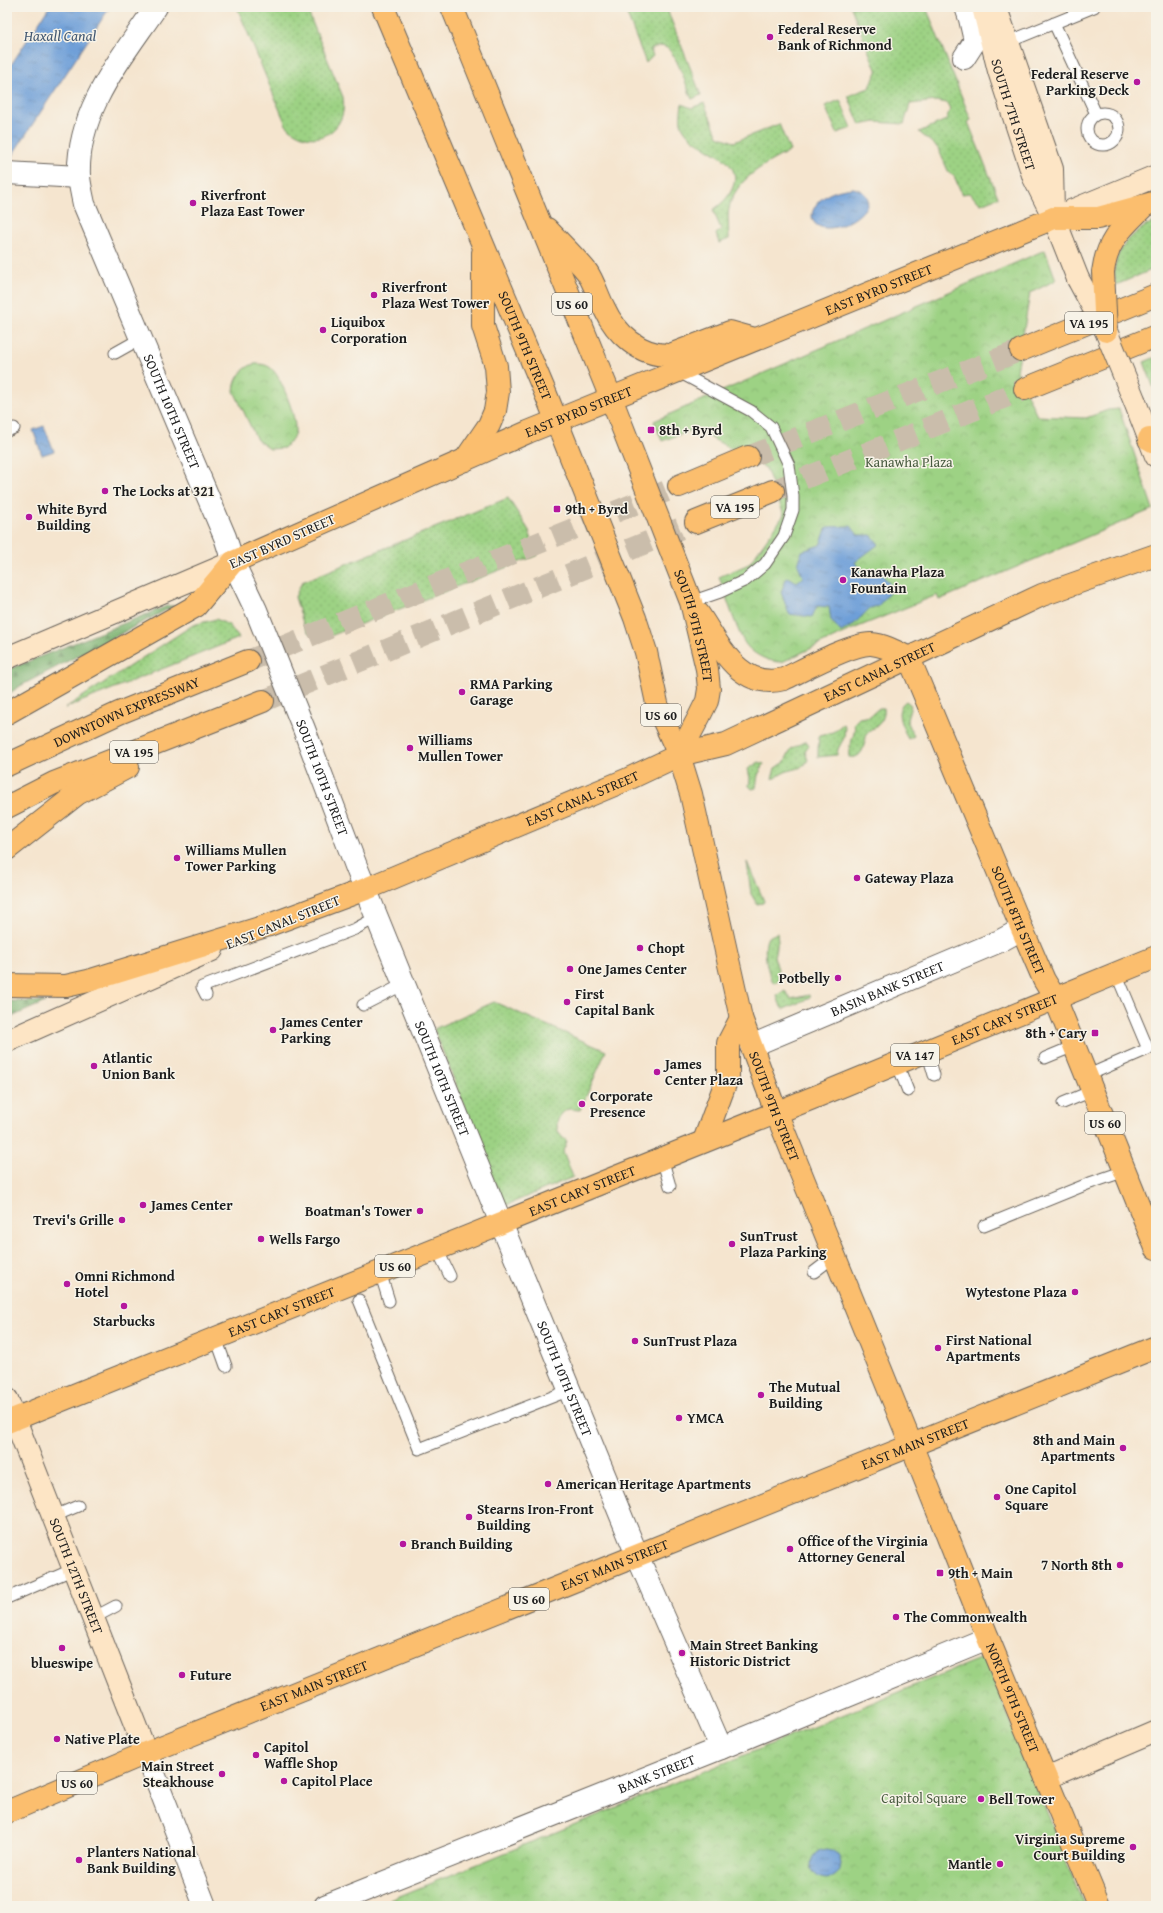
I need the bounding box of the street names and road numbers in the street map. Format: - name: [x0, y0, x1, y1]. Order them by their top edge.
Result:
- street label: SOUTH 7TH STREET: [986, 57, 1041, 173]
- street label: EAST BYRD STREET: [822, 258, 936, 320]
- street label: SOUTH 9TH STREET: [493, 288, 557, 403]
- road number: US 60: [552, 293, 592, 315]
- road number: VA 195: [1065, 312, 1113, 334]
- street label: SOUTH 10TH STREET: [139, 351, 205, 472]
- street label: EAST BYRD STREET: [522, 381, 635, 442]
- road number: VA 195: [711, 496, 759, 518]
- street label: EAST BYRD STREET: [226, 509, 338, 573]
- street label: SOUTH 9TH STREET: [669, 566, 718, 683]
- street label: EAST CANAL STREET: [820, 637, 939, 707]
- street label: DOWNTOWN EXPRESSWAY: [50, 671, 203, 752]
- road number: US 60: [641, 704, 681, 726]
- street label: SOUTH 10TH STREET: [291, 716, 354, 839]
- road number: VA 195: [110, 741, 158, 763]
- street label: EAST CANAL STREET: [522, 765, 642, 831]
- street label: SOUTH 8TH STREET: [987, 862, 1051, 978]
- street label: EAST CANAL STREET: [223, 890, 343, 954]
- street label: BASIN BANK STREET: [827, 956, 947, 1021]
- street label: EAST CARY STREET: [948, 988, 1061, 1050]
- street label: SOUTH 10TH STREET: [410, 1017, 475, 1139]
- road number: VA 147: [891, 1044, 939, 1066]
- street label: SOUTH 9TH STREET: [744, 1048, 805, 1164]
- road number: US 60: [1085, 1112, 1125, 1134]
- street label: EAST CARY STREET: [526, 1160, 639, 1221]
- road number: US 60: [375, 1255, 415, 1277]
- street label: EAST CARY STREET: [225, 1281, 338, 1342]
- street label: SOUTH 10TH STREET: [532, 1318, 597, 1439]
- street label: EAST MAIN STREET: [858, 1413, 972, 1474]
- street label: SOUTH 12TH STREET: [45, 1515, 108, 1637]
- street label: EAST MAIN STREET: [558, 1534, 672, 1595]
- road number: US 60: [509, 1588, 549, 1610]
- street label: NORTH 9TH STREET: [981, 1640, 1045, 1756]
- street label: EAST MAIN STREET: [257, 1655, 371, 1716]
- street label: BANK STREET: [615, 1749, 698, 1798]
- road number: US 60: [57, 1772, 97, 1794]

